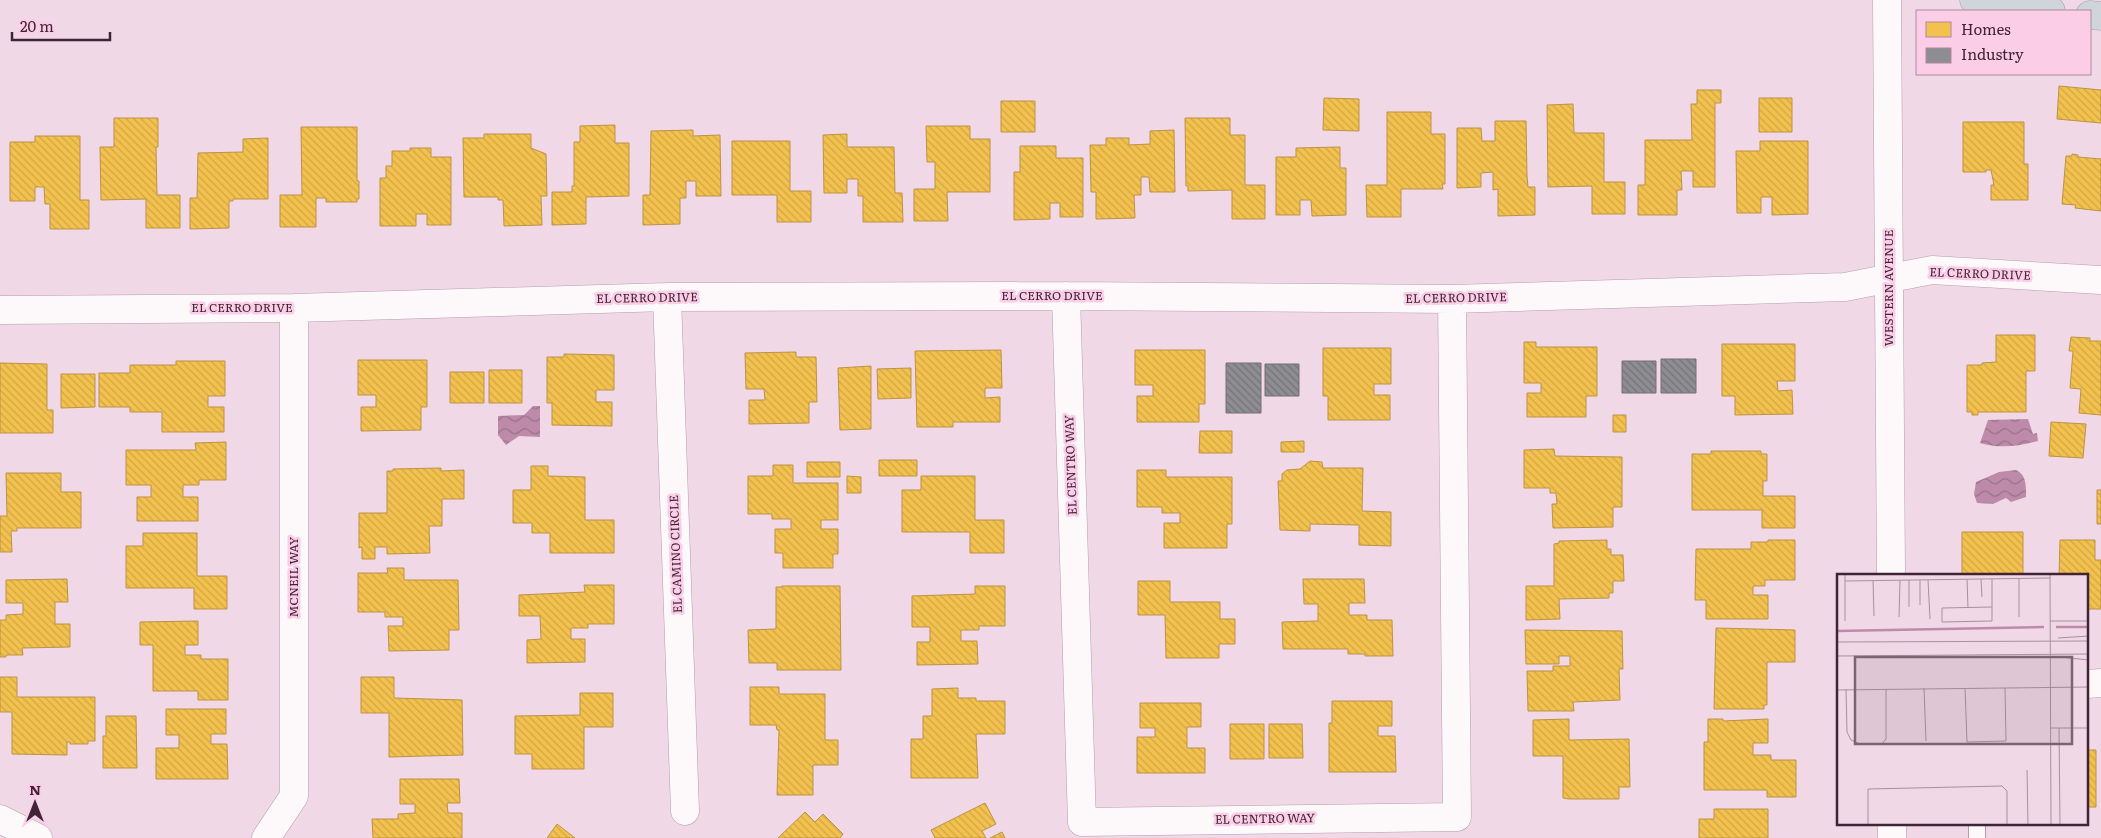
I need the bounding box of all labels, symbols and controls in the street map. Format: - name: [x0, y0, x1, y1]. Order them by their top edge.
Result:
- scale bar: [12, 10, 110, 42]
- legend: [1916, 10, 2091, 75]
- text: 20 m: [20, 14, 54, 37]
- text: Homes: [1961, 17, 2011, 40]
- text: Industry: [1961, 42, 2024, 65]
- street label: WESTERN AVENUE: [1879, 229, 1897, 346]
- street label: EL CERRO DRIVE: [1929, 262, 2031, 284]
- street label: EL CERRO DRIVE: [1001, 286, 1103, 304]
- street label: EL CERRO DRIVE: [596, 287, 698, 307]
- street label: EL CERRO DRIVE: [1405, 287, 1507, 307]
- street label: EL CERRO DRIVE: [191, 298, 293, 316]
- street label: EL CENTRO WAY: [1059, 414, 1081, 515]
- street label: EL CAMINO CIRCLE: [664, 494, 686, 613]
- street label: MCNEIL WAY: [284, 536, 302, 617]
- inset map: [1837, 574, 2088, 826]
- north arrow: [10, 778, 60, 828]
- text: N: [29, 779, 41, 799]
- street label: EL CENTRO WAY: [1215, 808, 1316, 828]

